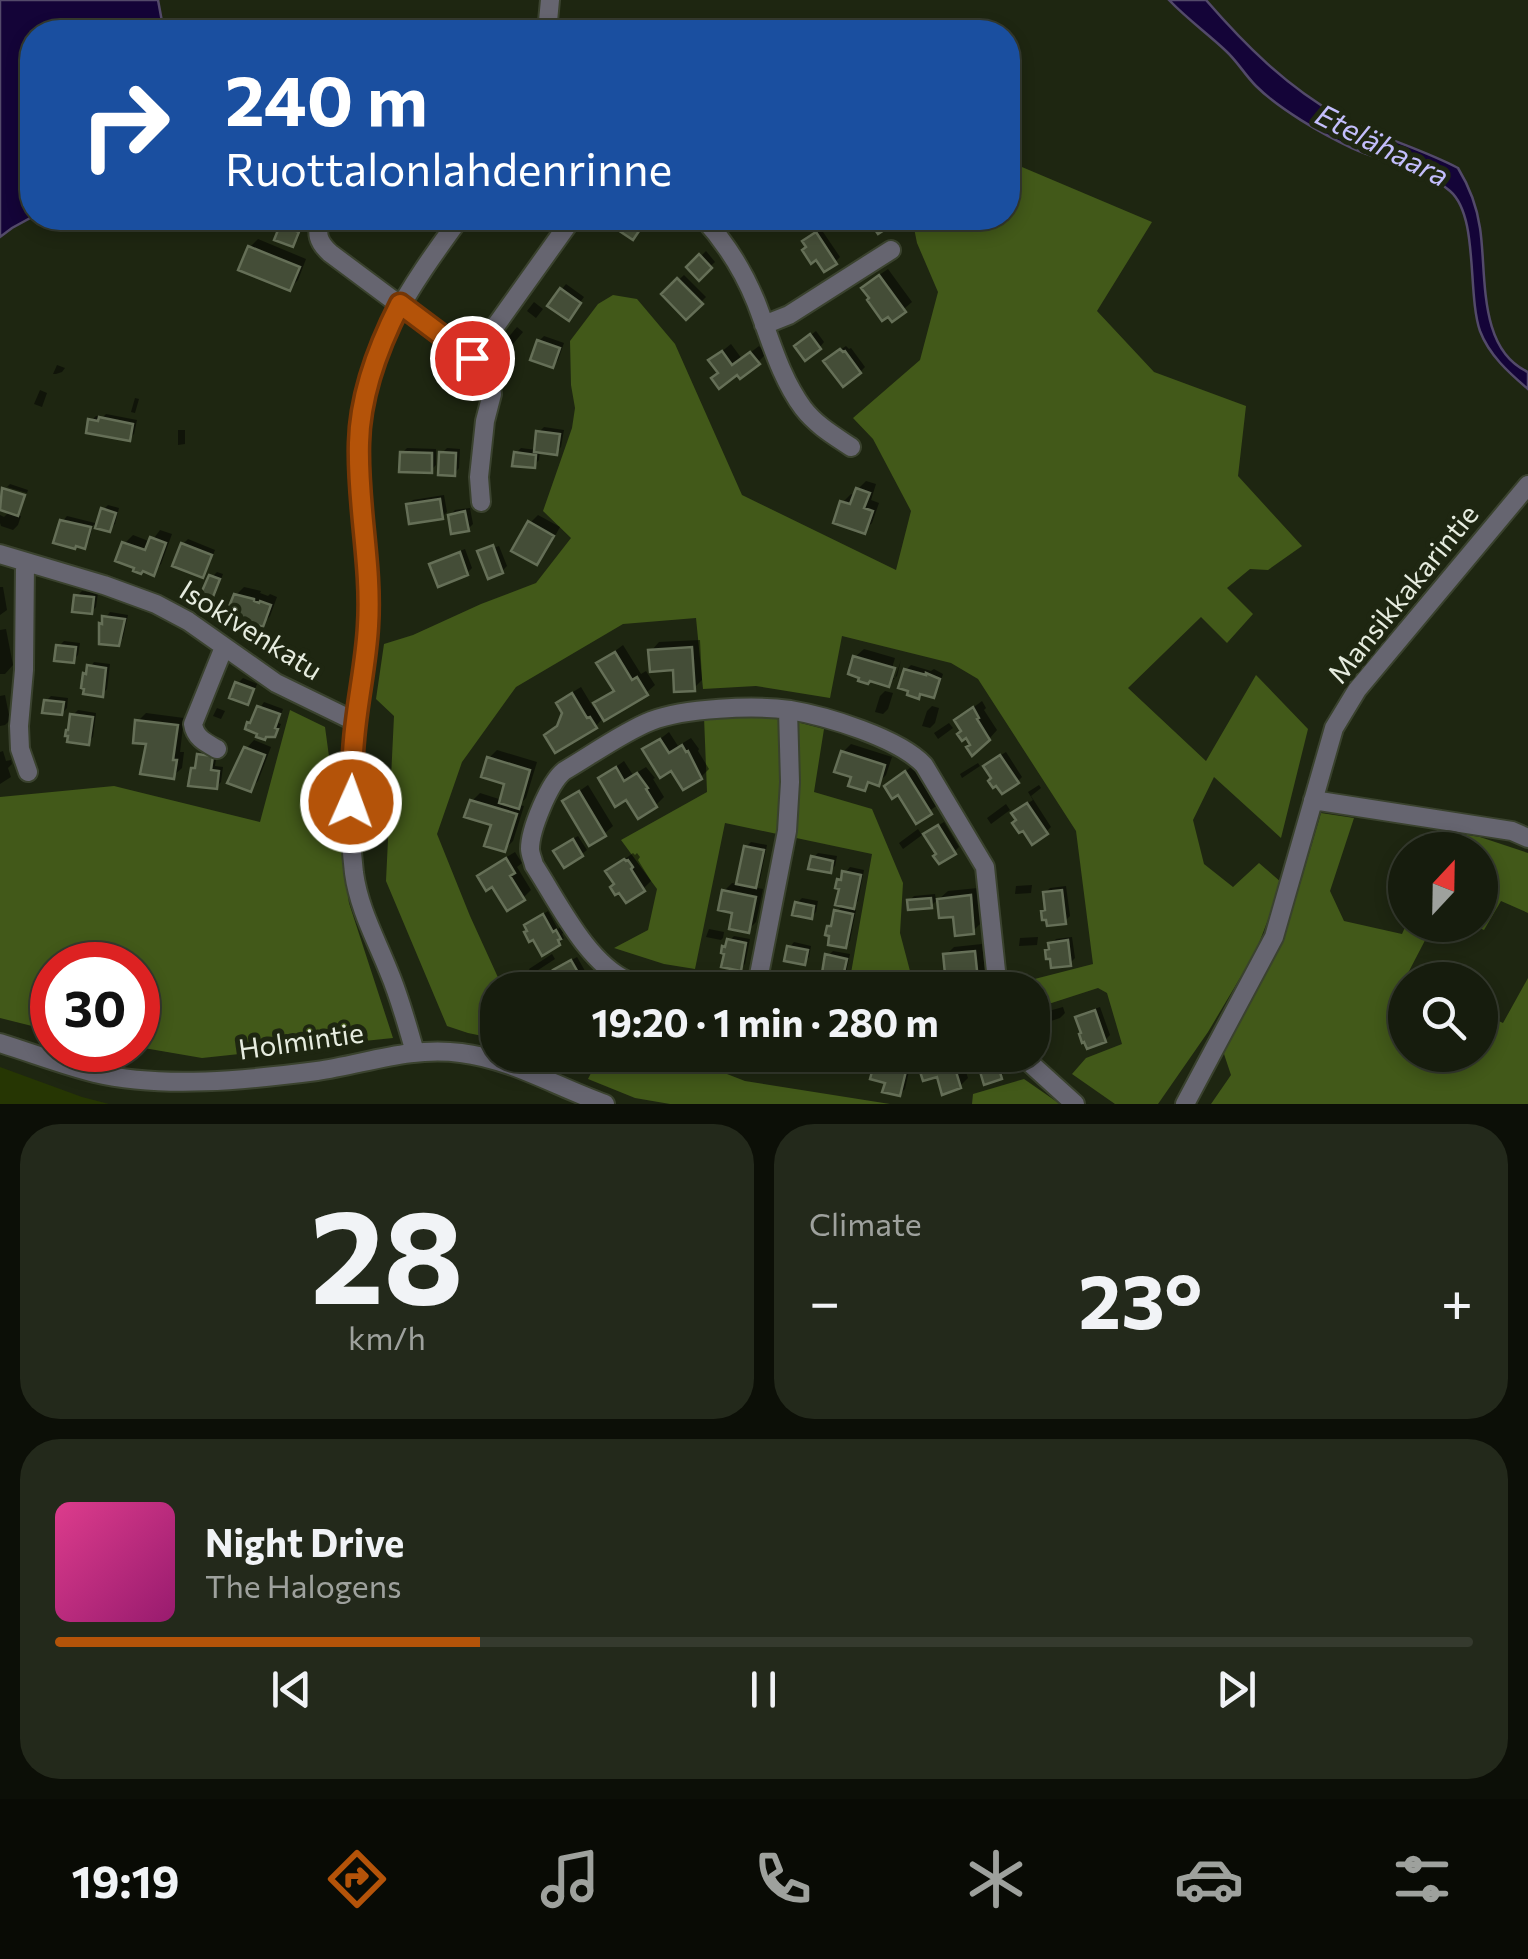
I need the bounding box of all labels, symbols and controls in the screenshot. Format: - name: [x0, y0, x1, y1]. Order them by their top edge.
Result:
- text: 240 m: [225, 55, 428, 140]
- icon: right: [60, 60, 190, 190]
- water label: Etelähaara: [1310, 94, 1456, 193]
- text: Ruottalonlahdenrinne: [225, 140, 672, 195]
- pin: [430, 316, 515, 401]
- icon: arrive: [445, 331, 500, 386]
- street label: Mansikkakarintie: [1320, 497, 1485, 689]
- street label: Isokivenkatu: [174, 572, 329, 686]
- position arrow: [299, 750, 403, 854]
- north arrow: [1388, 832, 1498, 942]
- map controls: [1388, 832, 1498, 1072]
- speed limit sign: 30: [30, 942, 160, 1072]
- button: search: [1388, 962, 1498, 1072]
- text: 19:20 · 1 min · 280 m: [591, 998, 939, 1045]
- street label: Holmintie: [236, 1014, 366, 1066]
- text: 28: [310, 1172, 464, 1331]
- text: Climate: [809, 1203, 922, 1243]
- text: 23°: [1079, 1253, 1202, 1344]
- text: −: [809, 1266, 840, 1333]
- text: +: [1441, 1266, 1473, 1333]
- text: km/h: [348, 1317, 426, 1357]
- text: Night Drive: [205, 1518, 404, 1565]
- text: The Halogens: [205, 1565, 402, 1605]
- icon: previous: [264, 1662, 319, 1717]
- icon: pause: [736, 1662, 791, 1717]
- icon: next: [1209, 1662, 1264, 1717]
- icon: directions: [322, 1844, 392, 1914]
- icon: music: [535, 1844, 605, 1914]
- icon: phone: [748, 1844, 818, 1914]
- icon: climate: [961, 1844, 1031, 1914]
- icon: car: [1174, 1844, 1244, 1914]
- icon: filters: [1387, 1844, 1457, 1914]
- text: 19:19: [71, 1852, 180, 1907]

